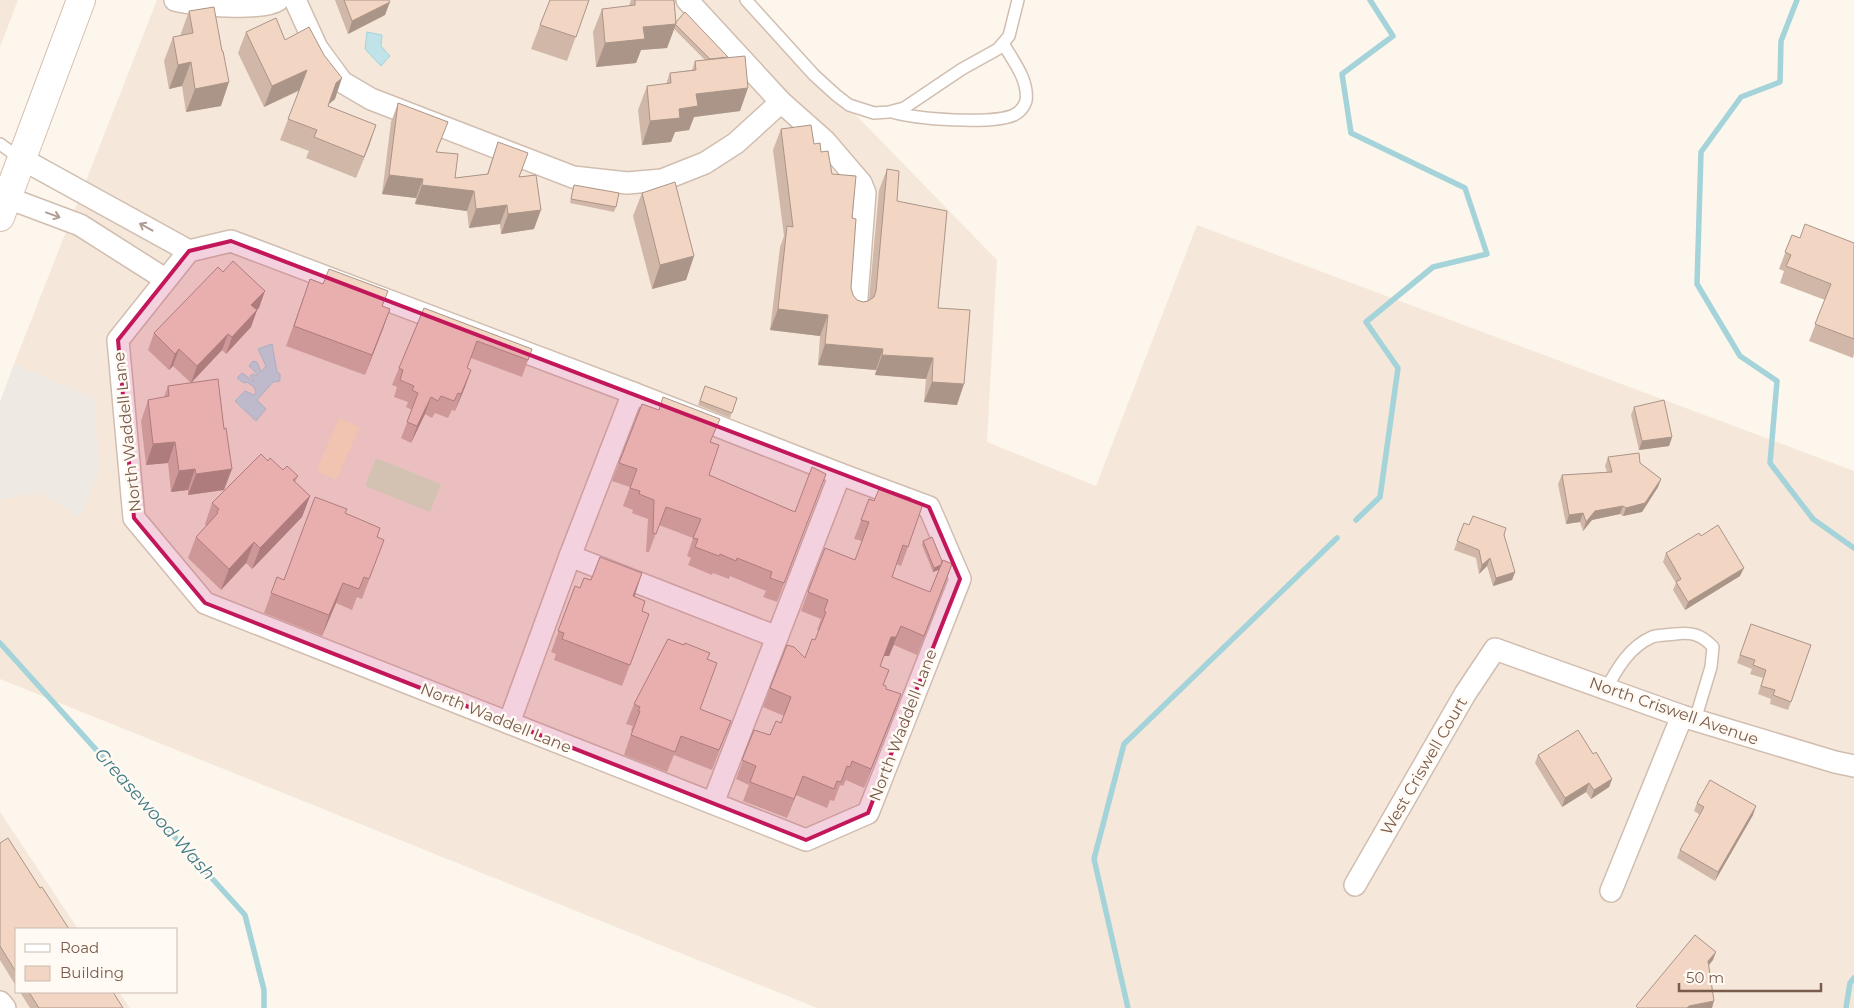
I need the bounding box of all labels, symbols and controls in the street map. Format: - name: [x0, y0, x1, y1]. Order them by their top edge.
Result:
- one-way arrow: [46, 211, 61, 220]
- one-way arrow: [139, 222, 154, 232]
- street label: North Waddell Lane: [109, 351, 145, 513]
- street label: North Waddell Lane: [865, 646, 941, 804]
- street label: North Criswell Avenue: [1587, 673, 1761, 749]
- street label: North Waddell Lane: [418, 679, 574, 757]
- street label: West Criswell Court: [1377, 693, 1471, 838]
- water label: Greasewood Wash: [90, 743, 220, 885]
- legend: [15, 928, 178, 993]
- text: Road: [60, 938, 99, 957]
- scale bar: [1679, 960, 1822, 992]
- text: Building: [60, 963, 124, 982]
- text: 50 m: [1686, 968, 1724, 987]

